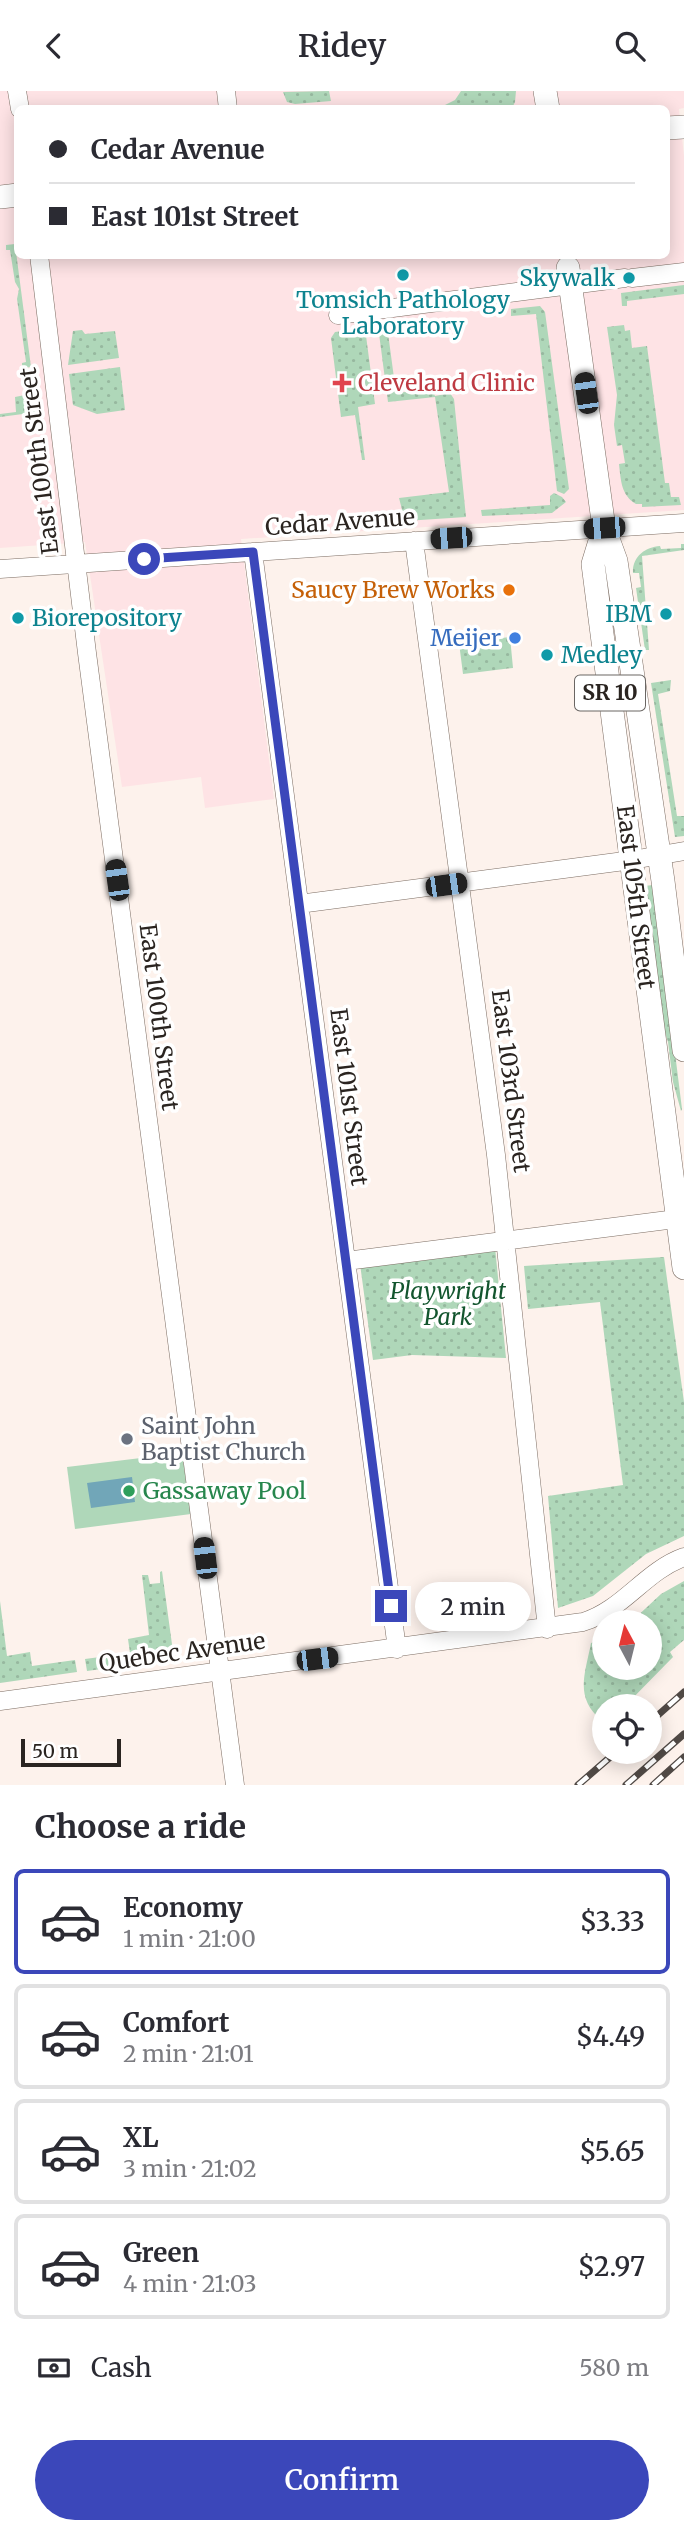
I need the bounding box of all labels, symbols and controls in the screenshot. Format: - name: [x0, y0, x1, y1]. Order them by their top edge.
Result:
- text: Ridey: [298, 26, 386, 66]
- icon: back: [35, 27, 73, 65]
- icon: search: [611, 27, 649, 65]
- text: Cedar Avenue: [91, 133, 265, 166]
- text: East 101st Street: [91, 200, 299, 233]
- place label: Skywalk: [519, 263, 615, 292]
- marker: Tomsich Pathology Laboratory: [395, 267, 411, 283]
- marker: Skywalk: [621, 270, 637, 286]
- place label: Tomsich Pathology Laboratory: [296, 285, 511, 340]
- street label: East 100th Street: [13, 366, 64, 556]
- place label: Cleveland Clinic: [358, 368, 535, 397]
- car: [573, 371, 600, 415]
- marker: Cleveland Clinic: [332, 373, 352, 393]
- street label: Cedar Avenue: [264, 502, 416, 541]
- car: [583, 516, 626, 540]
- car: [430, 526, 473, 550]
- route start: [128, 543, 160, 575]
- place label: Saucy Brew Works: [291, 575, 495, 604]
- marker: Saucy Brew Works: [501, 582, 517, 598]
- place label: IBM: [605, 599, 652, 628]
- place label: Biorepository: [32, 603, 183, 632]
- marker: IBM: [658, 606, 674, 622]
- marker: Biorepository: [10, 610, 26, 626]
- place label: Meijer: [430, 623, 501, 652]
- marker: Meijer: [507, 630, 523, 646]
- place label: Medley: [561, 640, 643, 669]
- marker: Medley: [539, 647, 555, 663]
- road number: SR 10: [575, 675, 645, 711]
- street label: East 105th Street: [611, 803, 662, 991]
- car: [104, 858, 131, 902]
- car: [424, 872, 469, 898]
- street label: East 100th Street: [134, 922, 185, 1112]
- street label: East 103rd Street: [486, 988, 537, 1174]
- street label: East 101st Street: [324, 1007, 375, 1187]
- park label: Playwright Park: [390, 1276, 506, 1331]
- place label: Saint John Baptist Church: [141, 1411, 306, 1466]
- marker: Saint John Baptist Church: [119, 1431, 135, 1447]
- place label: Gassaway Pool: [143, 1476, 306, 1505]
- marker: Gassaway Pool: [121, 1483, 137, 1499]
- car: [193, 1536, 218, 1580]
- callout: 2 min: [416, 1581, 531, 1631]
- route end: [375, 1590, 407, 1622]
- text: 2 min: [441, 1592, 505, 1621]
- north arrow: [592, 1610, 662, 1680]
- map controls: [592, 1610, 662, 1764]
- street label: Quebec Avenue: [97, 1625, 267, 1678]
- car: [295, 1646, 340, 1672]
- button: locate: [592, 1694, 662, 1764]
- scale bar: [21, 1736, 121, 1768]
- text: 50 m: [32, 1739, 78, 1763]
- text: Choose a ride: [35, 1807, 246, 1847]
- icon: car: [39, 1890, 102, 1953]
- text: Economy: [123, 1891, 243, 1924]
- text: $3.33: [580, 1905, 645, 1938]
- text: 1 min · 21:00: [123, 1924, 256, 1953]
- icon: car: [39, 2005, 102, 2068]
- text: Comfort: [123, 2006, 229, 2039]
- text: $4.49: [576, 2020, 645, 2053]
- text: 2 min · 21:01: [123, 2039, 254, 2068]
- icon: car: [39, 2120, 102, 2183]
- text: XL: [123, 2121, 159, 2154]
- text: $5.65: [579, 2135, 645, 2168]
- text: 3 min · 21:02: [123, 2154, 257, 2183]
- icon: car: [39, 2235, 102, 2298]
- text: Green: [123, 2236, 199, 2269]
- text: $2.97: [578, 2250, 645, 2283]
- text: 4 min · 21:03: [123, 2269, 257, 2298]
- icon: cash: [35, 2349, 73, 2387]
- text: Cash: [91, 2351, 152, 2384]
- text: 580 m: [579, 2353, 649, 2382]
- button: Confirm: [35, 2440, 649, 2520]

